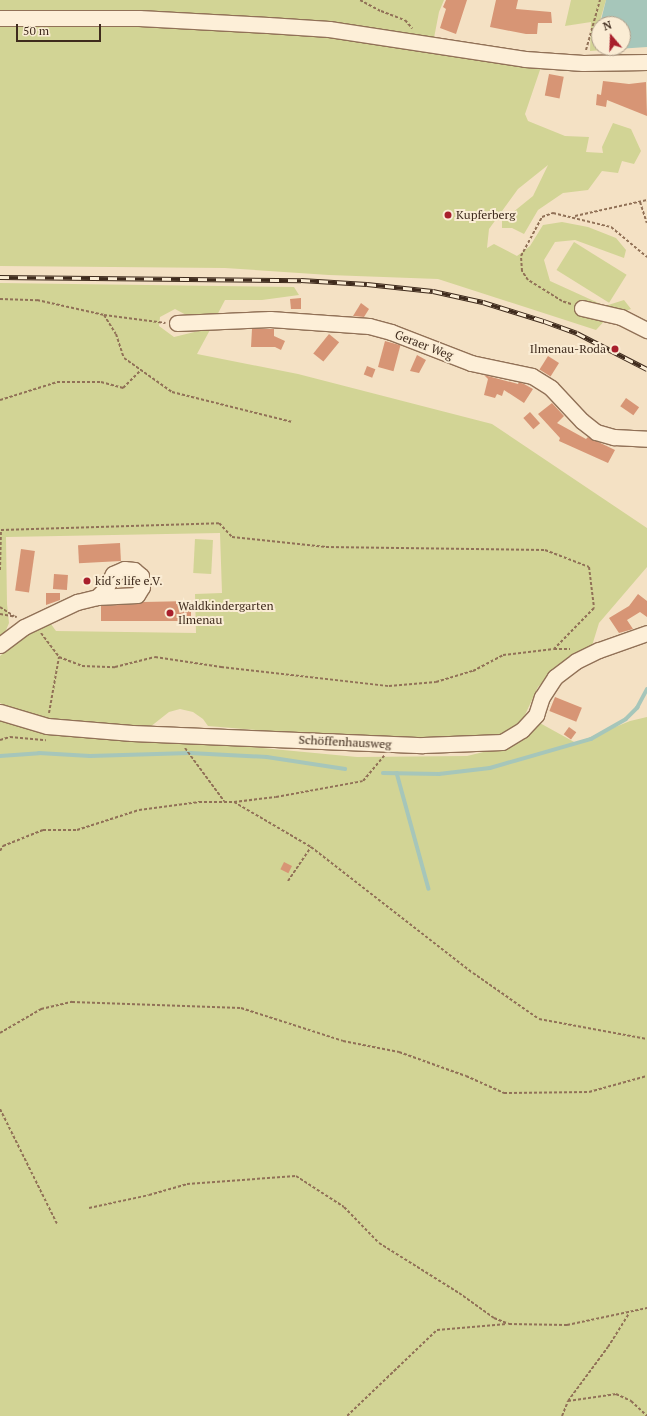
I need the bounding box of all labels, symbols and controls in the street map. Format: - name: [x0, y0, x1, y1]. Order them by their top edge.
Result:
- scale bar: [18, 16, 103, 42]
- north arrow: [591, 16, 631, 56]
- text: N: [601, 18, 614, 34]
- text: 50 m: [23, 23, 49, 38]
- place label: Kupferberg: [456, 208, 515, 222]
- marker: Kupferberg: [443, 210, 453, 220]
- street label: Geraer Weg: [393, 327, 455, 363]
- place label: Ilmenau-Roda: [530, 342, 606, 356]
- marker: Ilmenau-Roda: [609, 343, 621, 355]
- place label: kid´s life e.V.: [95, 574, 163, 588]
- marker: kid´s life e.V.: [82, 576, 92, 586]
- place label: Waldkindergarten Ilmenau: [178, 599, 274, 627]
- marker: Waldkindergarten Ilmenau: [165, 608, 175, 618]
- street label: Schöffenhausweg: [298, 732, 392, 752]

